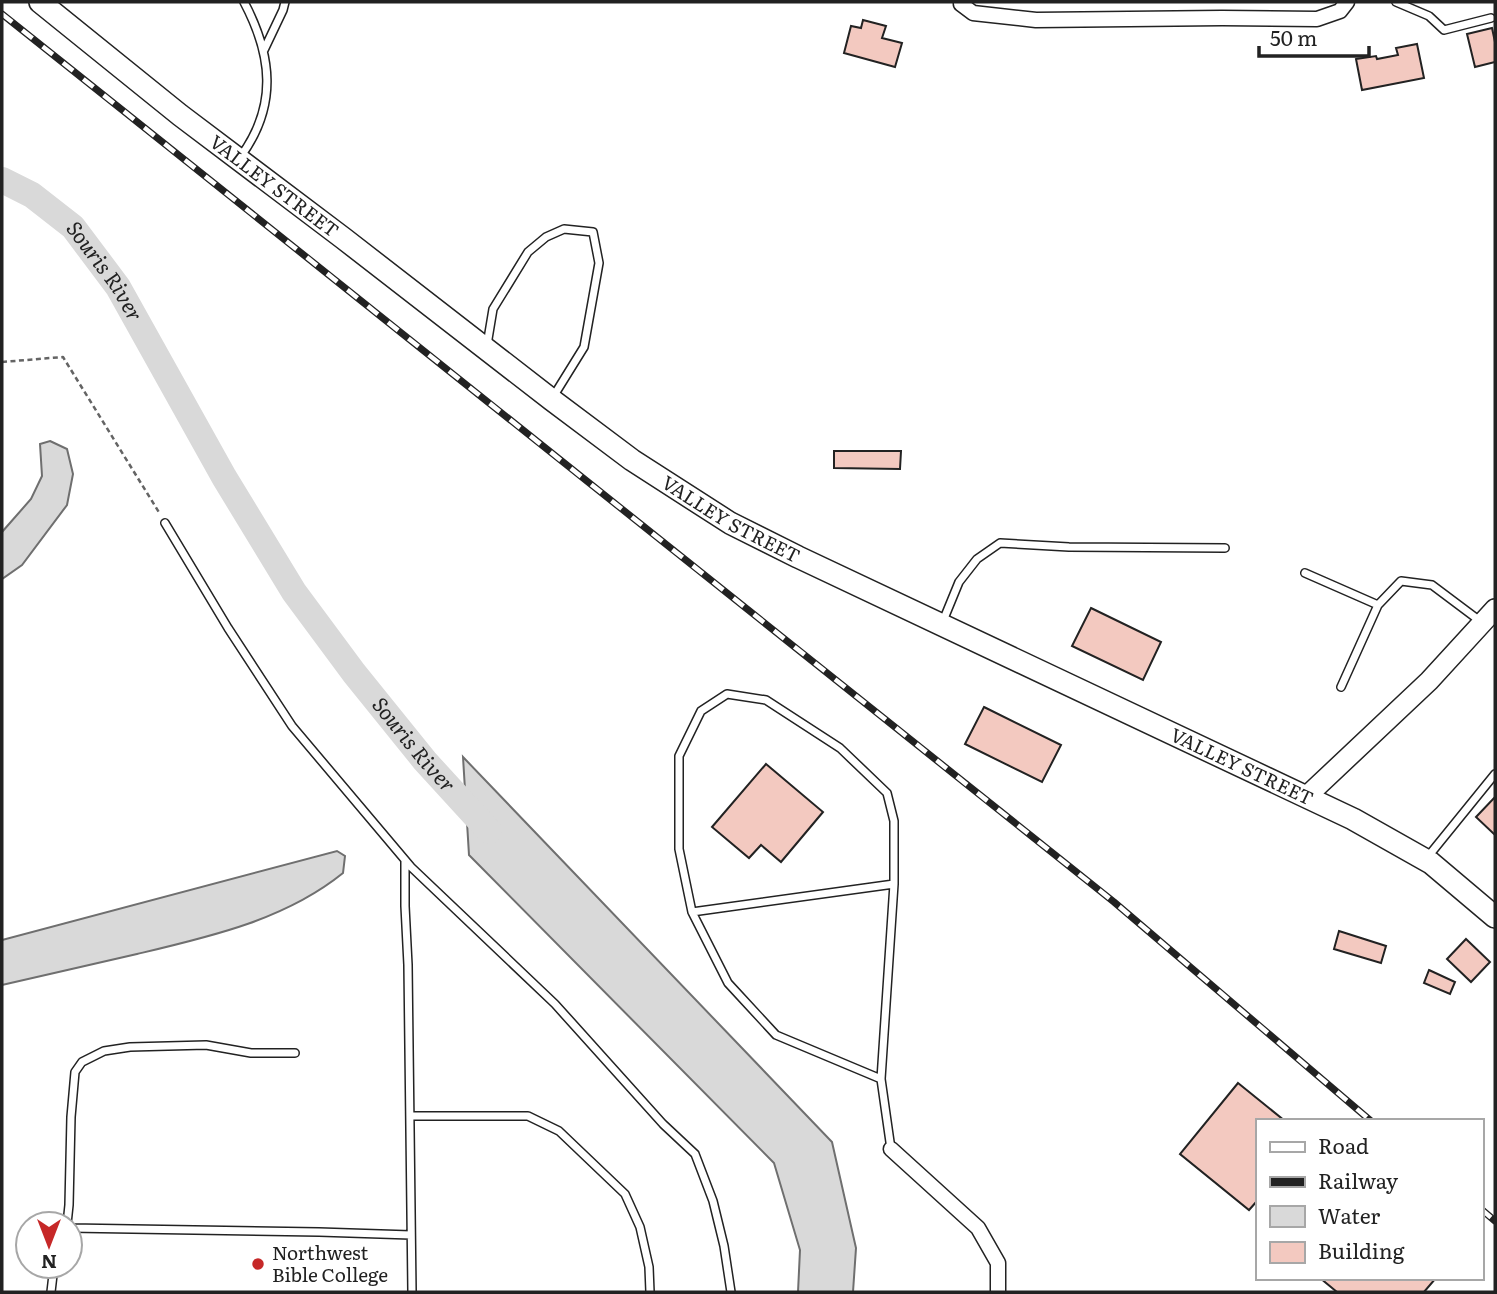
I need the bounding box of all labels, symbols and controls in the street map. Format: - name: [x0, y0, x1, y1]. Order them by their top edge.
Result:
- scale bar: [1259, 14, 1369, 58]
- text: 50 m: [1270, 21, 1317, 52]
- street label: VALLEY STREET: [204, 127, 345, 243]
- water label: Souris River: [61, 213, 152, 326]
- street label: VALLEY STREET: [657, 468, 805, 569]
- water label: Souris River: [366, 689, 464, 798]
- street label: VALLEY STREET: [1166, 720, 1319, 812]
- legend: [1256, 1119, 1483, 1280]
- text: Road: [1318, 1129, 1369, 1160]
- text: Railway: [1318, 1164, 1399, 1195]
- text: Water: [1318, 1199, 1380, 1230]
- north arrow: [14, 1210, 84, 1280]
- text: Building: [1318, 1234, 1405, 1265]
- place label: Northwest Bible College: [272, 1238, 388, 1288]
- text: N: [41, 1249, 57, 1277]
- marker: Northwest Bible College: [250, 1256, 266, 1272]

